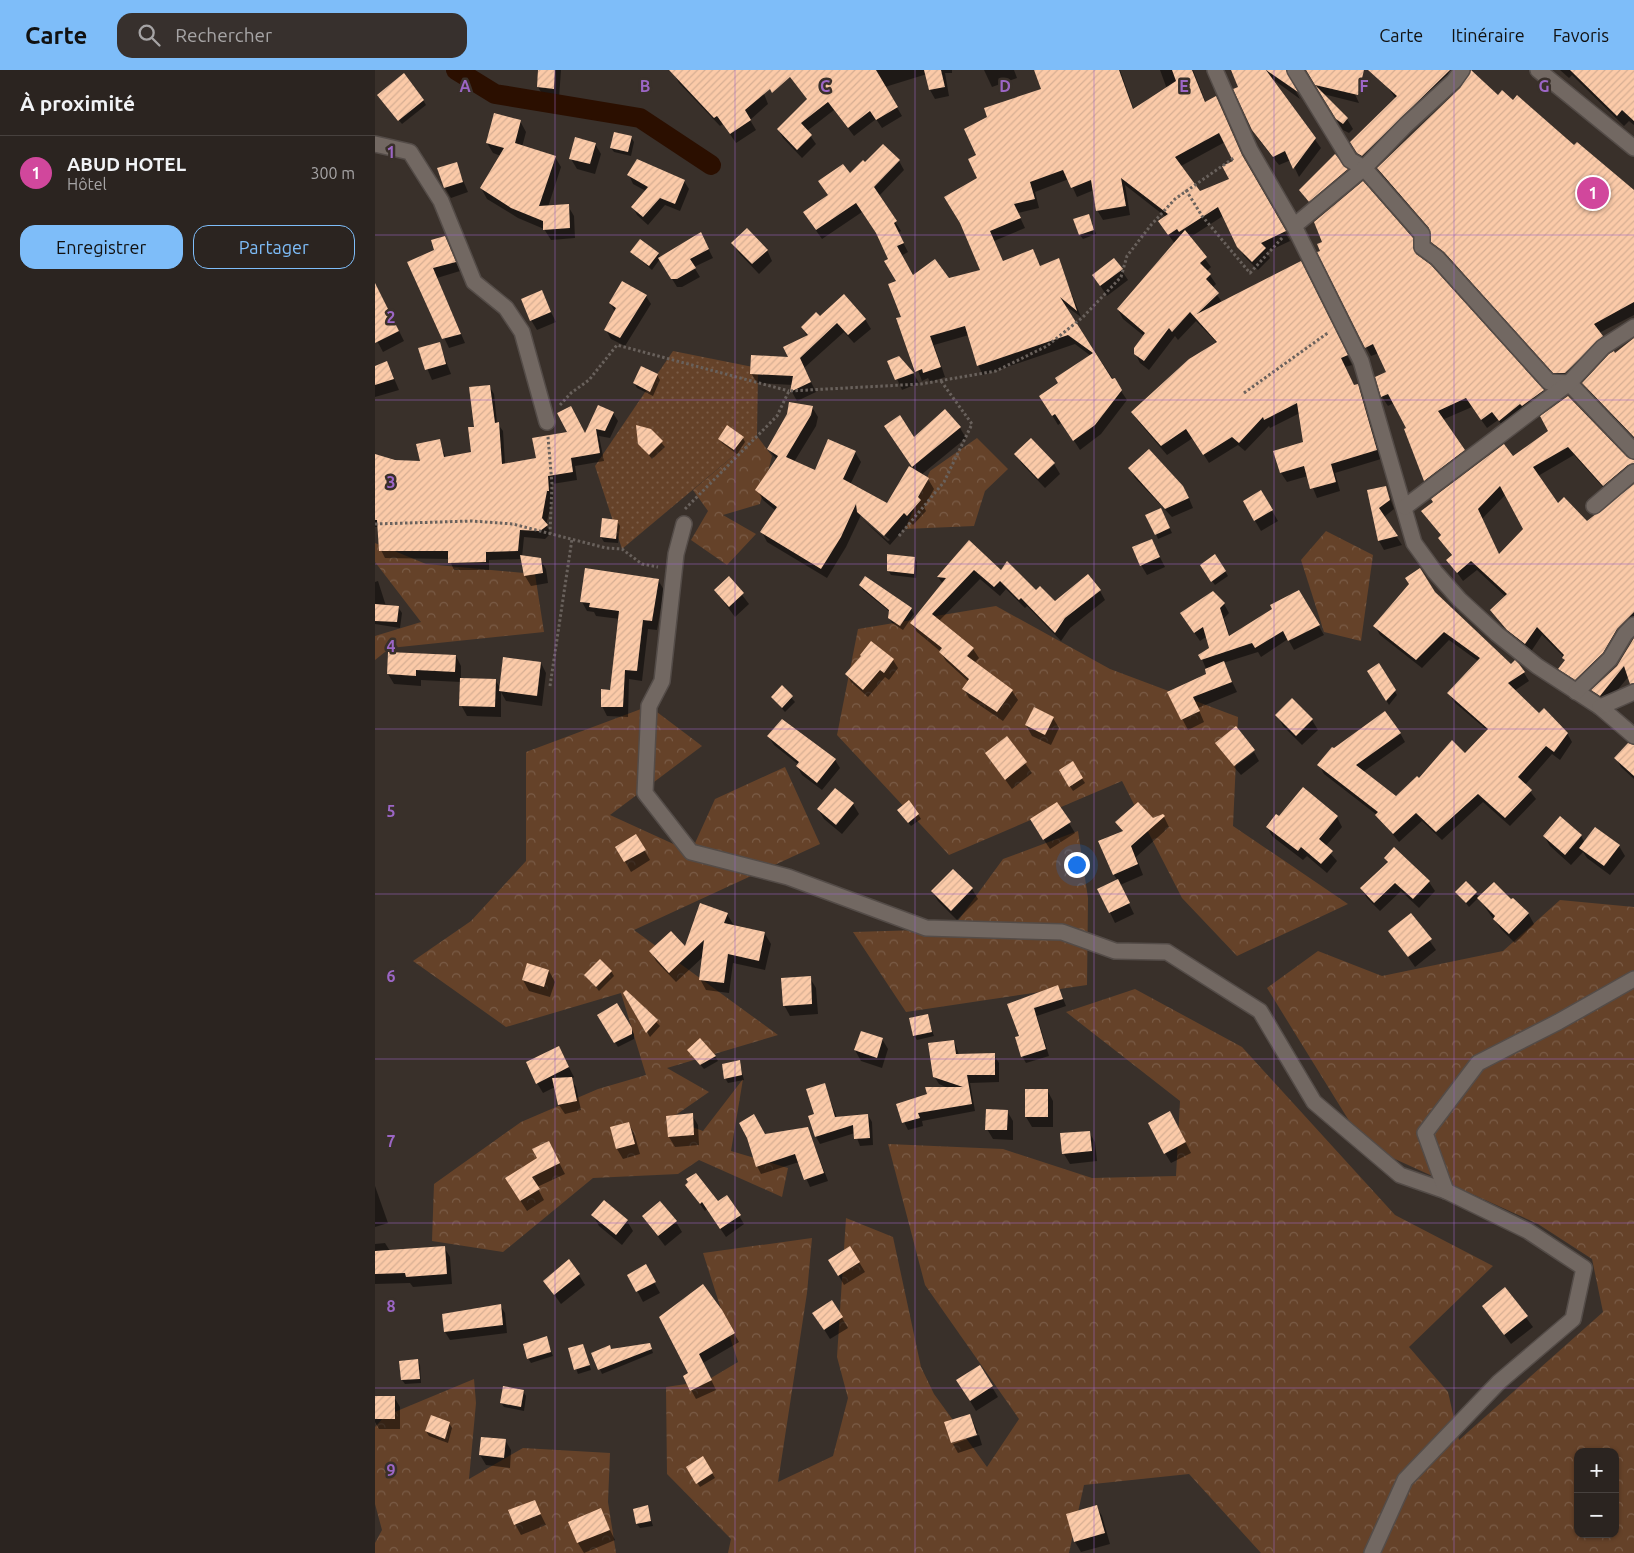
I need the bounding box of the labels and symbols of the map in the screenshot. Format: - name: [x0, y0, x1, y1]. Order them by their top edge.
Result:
- text: A: [459, 77, 471, 95]
- text: B: [640, 77, 650, 95]
- text: C: [820, 77, 830, 95]
- text: D: [999, 77, 1011, 95]
- text: E: [1179, 77, 1189, 95]
- text: F: [1360, 77, 1369, 95]
- text: G: [1538, 77, 1550, 95]
- text: 1: [386, 143, 396, 161]
- pin: 1: [1577, 174, 1609, 212]
- text: 2: [386, 308, 396, 326]
- text: 3: [386, 473, 396, 491]
- text: 4: [386, 637, 396, 655]
- text: 5: [386, 802, 396, 820]
- your location: [1064, 852, 1090, 878]
- text: 6: [386, 967, 396, 985]
- text: 7: [386, 1132, 396, 1150]
- text: 8: [386, 1297, 396, 1315]
- text: 9: [386, 1461, 396, 1479]

